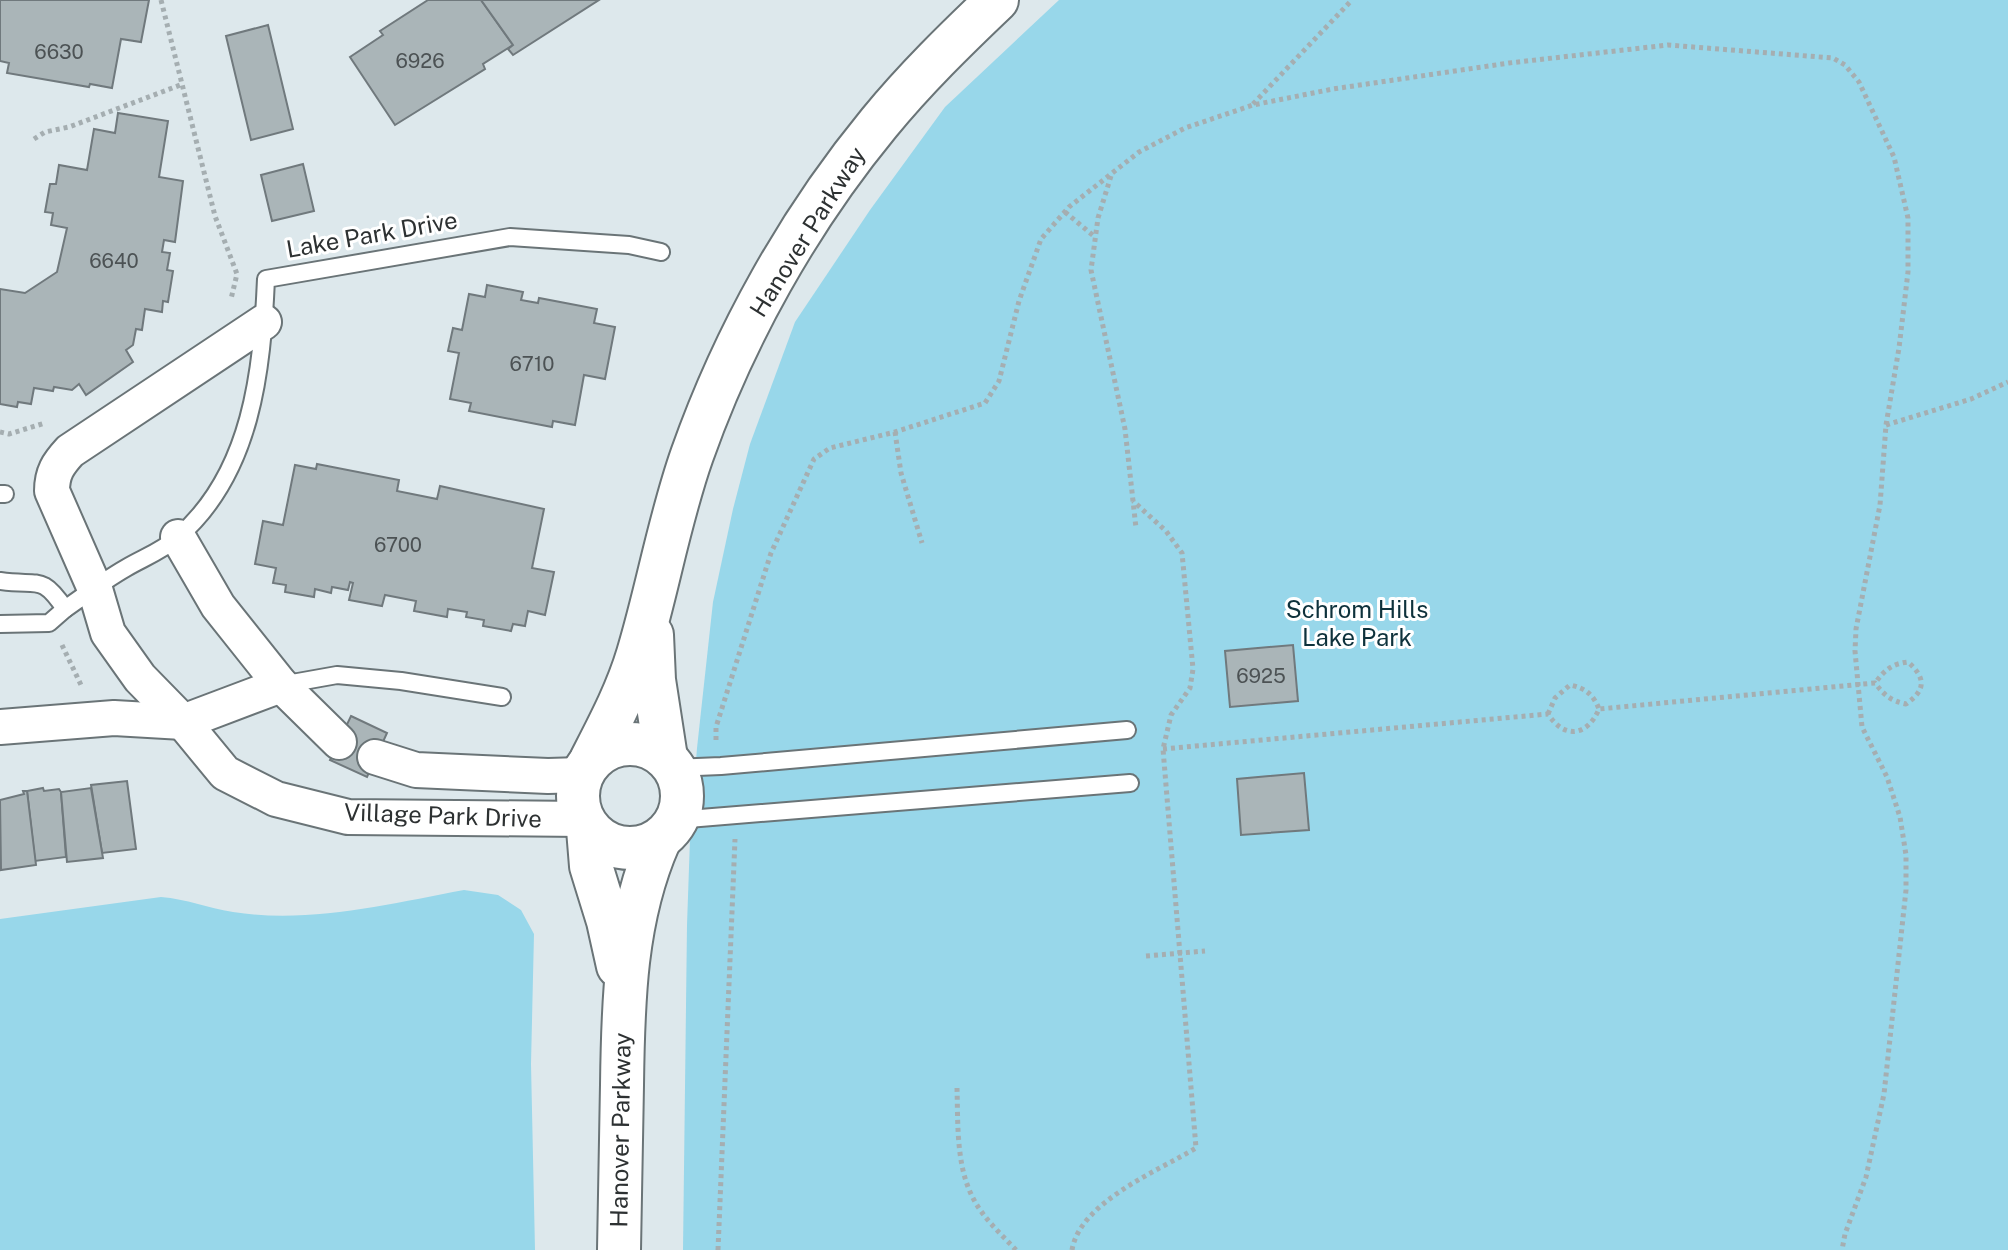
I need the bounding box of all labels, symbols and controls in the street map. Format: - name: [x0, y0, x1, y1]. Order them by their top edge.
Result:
- house number: 6630: [34, 40, 84, 64]
- house number: 6926: [395, 49, 445, 73]
- street label: Hanover Parkway: [744, 141, 871, 322]
- street label: Lake Park Drive: [284, 205, 460, 263]
- house number: 6640: [89, 249, 139, 273]
- house number: 6710: [510, 352, 554, 376]
- house number: 6700: [374, 533, 422, 557]
- park label: Schrom Hills Lake Park: [1286, 595, 1428, 651]
- house number: 6925: [1236, 664, 1286, 688]
- street label: Village Park Drive: [344, 798, 542, 832]
- street label: Hanover Parkway: [604, 1032, 636, 1228]

